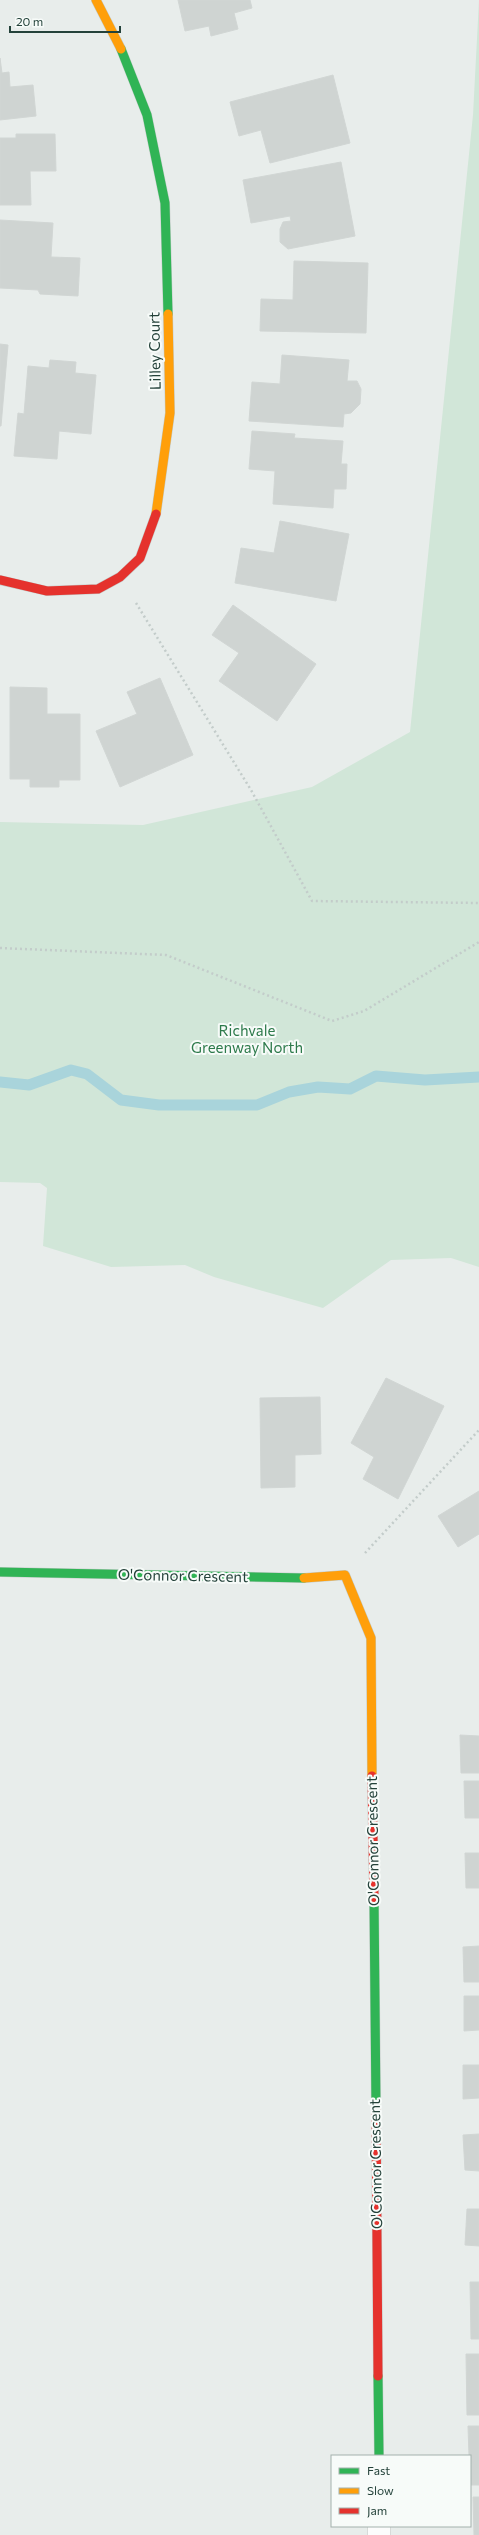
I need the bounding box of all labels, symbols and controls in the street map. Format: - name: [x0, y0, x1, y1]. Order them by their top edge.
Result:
- scale bar: [10, 8, 120, 34]
- text: 20 m: [16, 14, 43, 28]
- street label: Lilley Court: [144, 312, 164, 390]
- park label: Richvale Greenway North: [191, 1021, 303, 1056]
- street label: O'Connor Crescent: [118, 1565, 248, 1585]
- street label: O'Connor Crescent: [362, 1776, 382, 1906]
- street label: O'Connor Crescent: [365, 2099, 385, 2229]
- legend: [331, 2455, 471, 2527]
- text: Fast: [367, 2463, 390, 2477]
- text: Slow: [367, 2483, 394, 2497]
- text: Jam: [367, 2503, 387, 2518]

